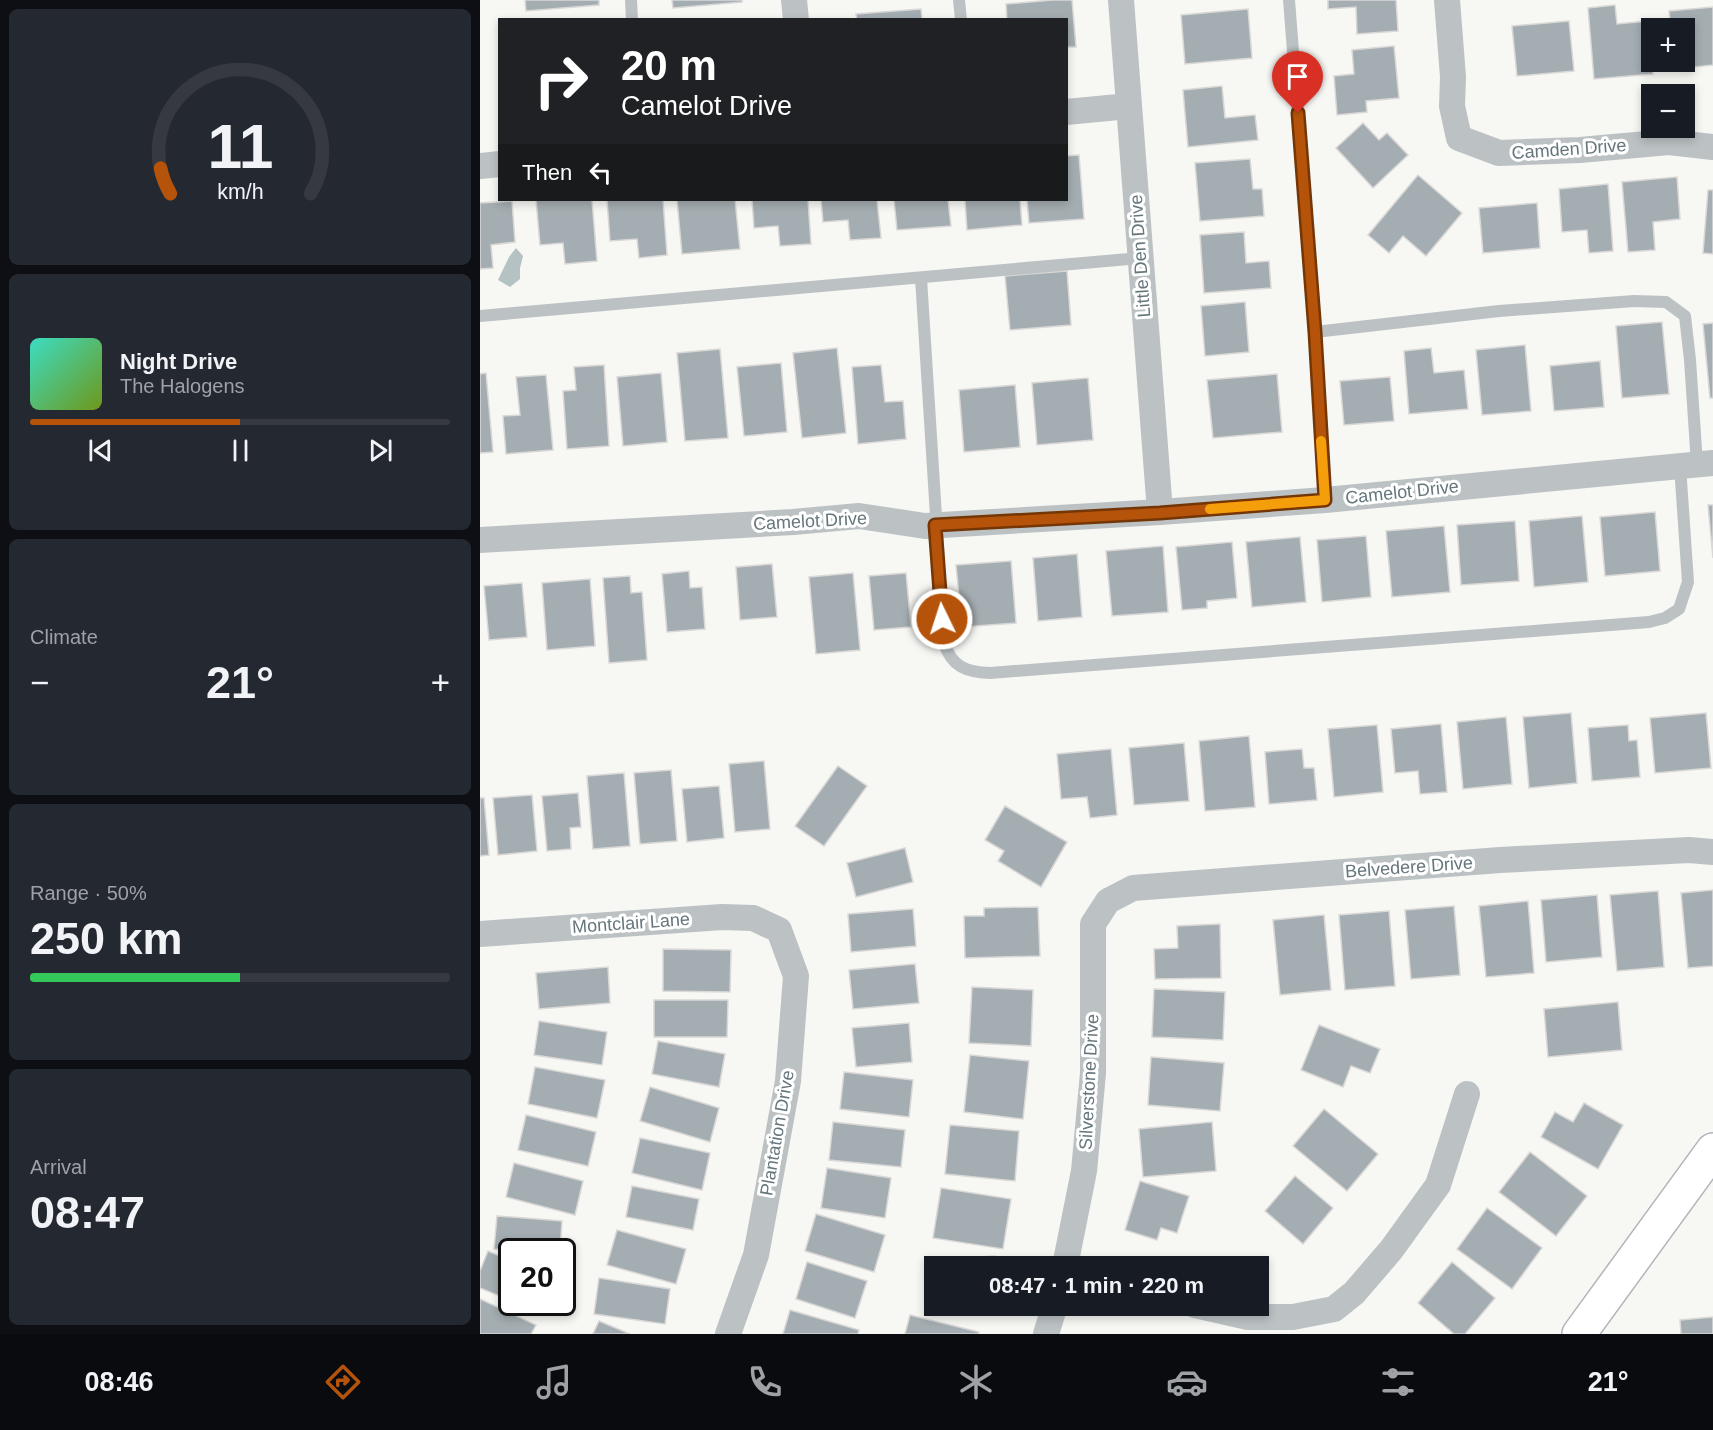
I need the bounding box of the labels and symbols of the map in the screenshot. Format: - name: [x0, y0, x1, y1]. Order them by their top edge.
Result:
- pin: [1272, 51, 1323, 113]
- street label: Camden Drive: [1511, 135, 1627, 163]
- street label: Little Den Drive: [1126, 194, 1154, 318]
- street label: Camelot Drive: [1344, 476, 1460, 508]
- street label: Camelot Drive: [753, 508, 867, 534]
- position arrow: [910, 587, 974, 651]
- street label: Belvedere Drive: [1344, 853, 1474, 881]
- street label: Montclair Lane: [571, 909, 691, 937]
- street label: Silverstone Drive: [1075, 1014, 1103, 1150]
- street label: Plantation Drive: [756, 1069, 798, 1197]
- speed limit sign: 20: [498, 1238, 576, 1316]

